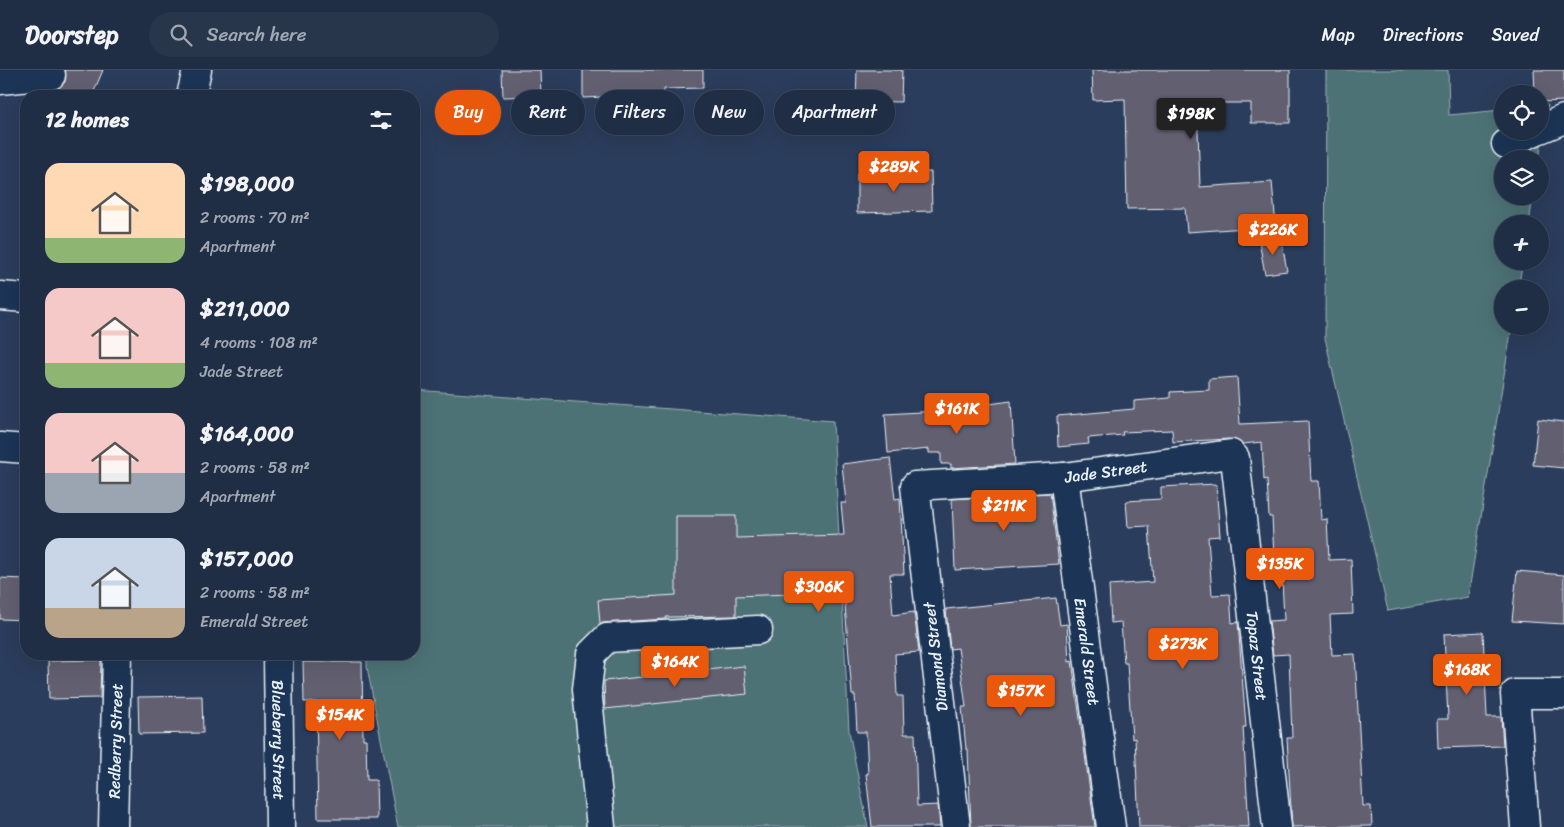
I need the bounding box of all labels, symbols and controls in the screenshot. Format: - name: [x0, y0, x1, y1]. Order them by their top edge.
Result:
- search box: [149, 12, 499, 57]
- text: Doorstep: [25, 14, 119, 56]
- text: Search here: [207, 18, 307, 51]
- text: Map: [1322, 19, 1355, 51]
- text: Directions: [1383, 19, 1464, 51]
- text: Saved: [1492, 19, 1539, 51]
- icon: search: [167, 21, 195, 49]
- map controls: [1494, 85, 1549, 335]
- button: locate: [1494, 85, 1549, 140]
- chip: Buy: [435, 90, 501, 135]
- chip: Rent: [511, 90, 585, 135]
- chip: Filters: [595, 90, 684, 135]
- chip: New: [694, 90, 764, 135]
- chip: Apartment: [774, 90, 895, 135]
- pin: $198K: [1156, 98, 1226, 140]
- text: $198K: [1168, 99, 1214, 128]
- text: 12 homes: [45, 101, 129, 139]
- icon: filters: [367, 106, 395, 134]
- pin: $289K: [859, 150, 929, 193]
- button: layers: [1494, 150, 1549, 205]
- text: $289K: [869, 152, 919, 181]
- text: $198,000: [200, 165, 294, 203]
- icon: home: [85, 183, 145, 243]
- text: 2 rooms · 70 m²: [200, 203, 310, 232]
- pin: $226K: [1238, 214, 1308, 256]
- text: $226K: [1249, 215, 1297, 244]
- button: +: [1494, 215, 1549, 270]
- text: Apartment: [200, 232, 276, 261]
- button: −: [1494, 280, 1549, 335]
- text: $211,000: [200, 290, 290, 328]
- icon: home: [85, 308, 145, 368]
- text: 4 rooms · 108 m²: [200, 328, 318, 357]
- text: Jade Street: [200, 357, 283, 386]
- pin: $161K: [922, 392, 992, 435]
- text: $161K: [935, 394, 979, 423]
- text: $164,000: [200, 415, 294, 453]
- icon: home: [85, 433, 145, 493]
- street label: Jade Street: [1062, 452, 1149, 492]
- text: 2 rooms · 58 m²: [200, 453, 310, 482]
- text: Apartment: [200, 482, 276, 511]
- pin: $211K: [969, 490, 1039, 532]
- text: $211K: [982, 491, 1026, 520]
- text: $157,000: [200, 540, 293, 578]
- pin: $135K: [1245, 548, 1315, 590]
- text: $135K: [1257, 549, 1303, 578]
- icon: home: [85, 558, 145, 618]
- pin: $306K: [784, 570, 854, 613]
- text: $306K: [795, 572, 843, 601]
- text: 2 rooms · 58 m²: [200, 578, 310, 607]
- street label: Emerald Street: [1065, 596, 1109, 707]
- street label: Diamond Street: [914, 600, 957, 713]
- text: Emerald Street: [200, 607, 308, 636]
- street label: Topaz Street: [1238, 610, 1277, 702]
- pin: $273K: [1148, 628, 1218, 670]
- text: $273K: [1159, 629, 1207, 658]
- pin: $164K: [640, 646, 710, 688]
- text: $164K: [652, 647, 698, 676]
- pin: $168K: [1432, 654, 1502, 696]
- text: $168K: [1444, 655, 1490, 684]
- pin: $157K: [986, 674, 1056, 717]
- text: $157K: [998, 676, 1044, 705]
- street label: Blueberry Street: [263, 680, 294, 800]
- street label: Redberry Street: [100, 683, 131, 799]
- pin: $154K: [305, 698, 375, 741]
- text: $154K: [316, 700, 364, 729]

